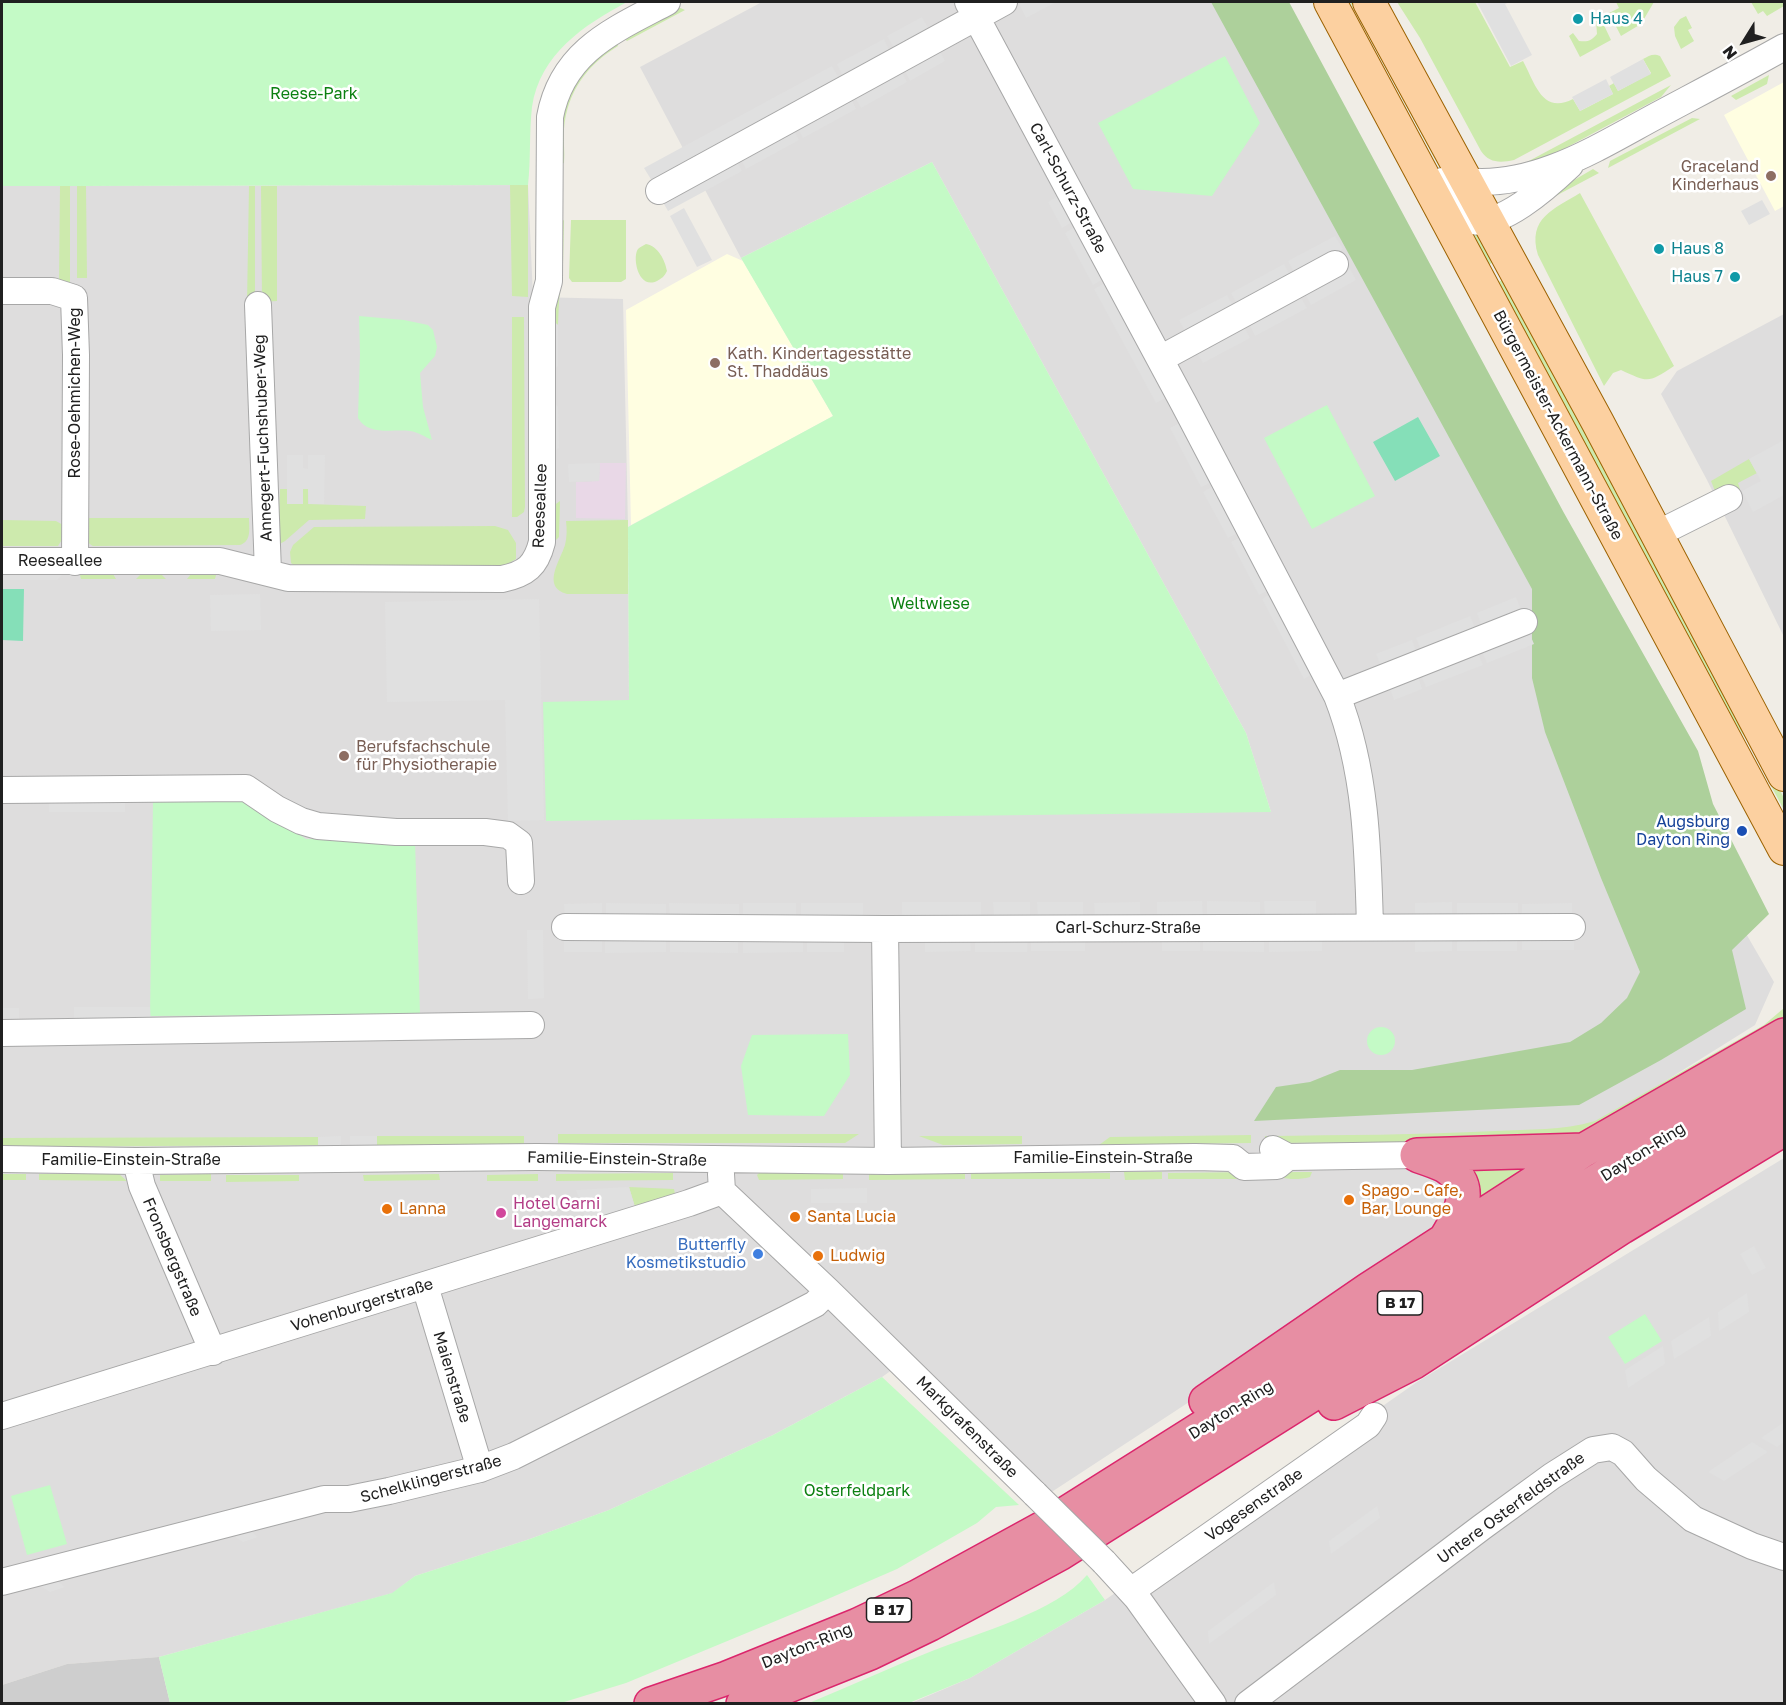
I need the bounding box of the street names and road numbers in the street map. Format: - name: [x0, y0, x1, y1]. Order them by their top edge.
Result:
- street label: Carl-Schurz-Straße: [1025, 119, 1111, 257]
- street label: Rose-Oehmichen-Weg: [65, 307, 85, 479]
- street label: Bürgermeister-Ackermann-Straße: [1489, 307, 1627, 543]
- street label: Annegert-Fuchshuber-Weg: [250, 334, 276, 542]
- street label: Reeseallee: [529, 463, 551, 549]
- street label: Reeseallee: [18, 551, 102, 571]
- street label: Carl-Schurz-Straße: [1055, 918, 1201, 938]
- street label: Dayton-Ring: [1597, 1118, 1689, 1186]
- street label: Familie-Einstein-Straße: [527, 1148, 707, 1170]
- street label: Familie-Einstein-Straße: [1013, 1148, 1193, 1168]
- street label: Familie-Einstein-Straße: [41, 1150, 221, 1170]
- street label: Fronsbergstraße: [138, 1195, 206, 1319]
- street label: Vohenburgerstraße: [289, 1274, 435, 1336]
- road number: B 17: [1378, 1291, 1422, 1315]
- street label: Maienstraße: [429, 1329, 475, 1425]
- street label: Markgrafenstraße: [912, 1372, 1022, 1482]
- street label: Dayton-Ring: [1185, 1376, 1277, 1444]
- street label: Untere Osterfeldstraße: [1434, 1448, 1588, 1568]
- street label: Schelklingerstraße: [358, 1451, 504, 1507]
- street label: Vogesenstraße: [1202, 1464, 1306, 1546]
- road number: B 17: [866, 1598, 912, 1622]
- street label: Dayton-Ring: [759, 1619, 855, 1673]

